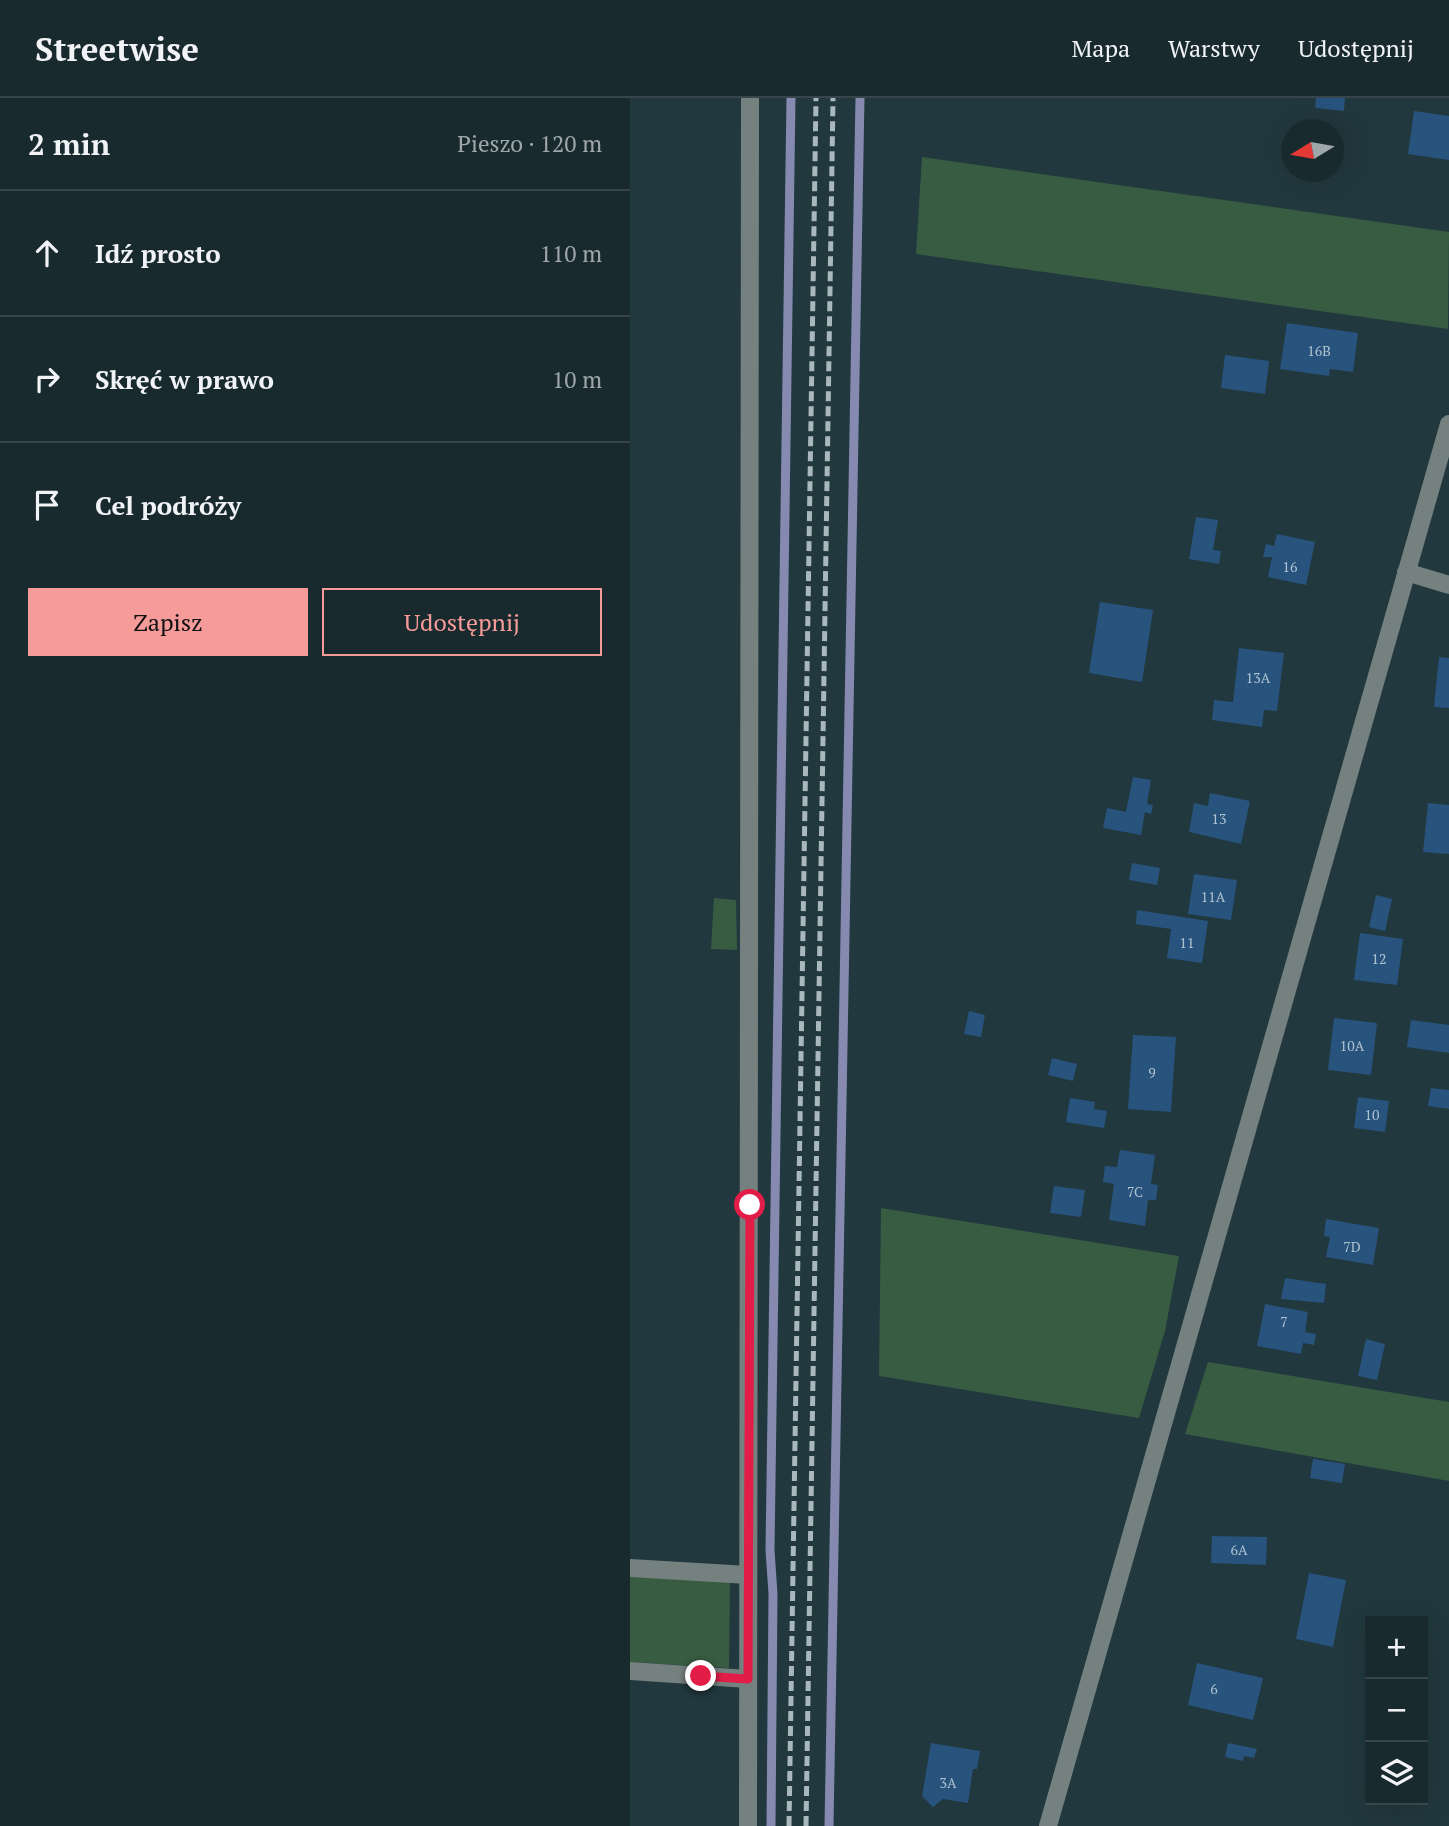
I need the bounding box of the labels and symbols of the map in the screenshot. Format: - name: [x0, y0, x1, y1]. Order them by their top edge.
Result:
- north arrow: [1281, 119, 1344, 182]
- house number: 16B: [1307, 341, 1331, 360]
- house number: 16: [1283, 557, 1298, 576]
- house number: 13A: [1246, 668, 1271, 687]
- house number: 13: [1212, 809, 1226, 828]
- house number: 11A: [1201, 887, 1226, 906]
- house number: 11: [1180, 933, 1194, 952]
- house number: 12: [1372, 949, 1386, 968]
- house number: 10A: [1340, 1036, 1365, 1055]
- house number: 9: [1148, 1063, 1156, 1082]
- house number: 10: [1365, 1105, 1379, 1124]
- house number: 7C: [1127, 1182, 1143, 1201]
- route start: [734, 1189, 765, 1220]
- house number: 7D: [1343, 1237, 1361, 1256]
- house number: 7: [1280, 1312, 1288, 1331]
- house number: 6A: [1230, 1540, 1248, 1559]
- route end: [685, 1660, 716, 1691]
- house number: 6: [1210, 1679, 1218, 1698]
- house number: 3A: [939, 1773, 957, 1792]

